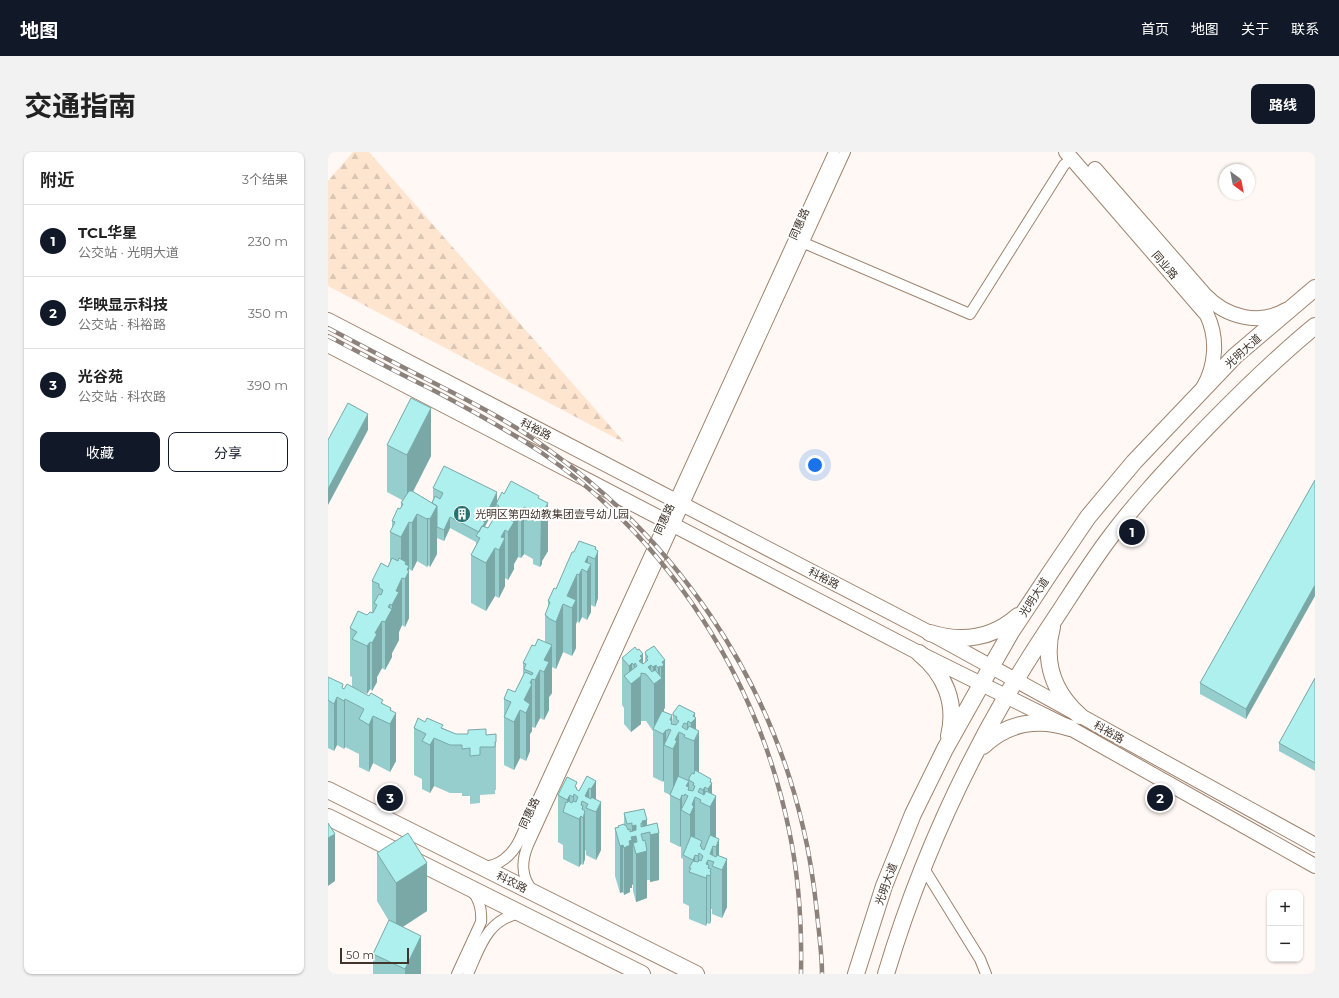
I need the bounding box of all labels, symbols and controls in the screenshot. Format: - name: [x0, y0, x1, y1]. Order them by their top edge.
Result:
- text: 地图: [20, 19, 58, 42]
- text: 首页: [1141, 20, 1169, 38]
- text: 地图: [1191, 20, 1219, 38]
- text: 关于: [1241, 20, 1269, 38]
- text: 联系: [1291, 20, 1319, 38]
- button: 路线: [1251, 84, 1315, 124]
- text: 交通指南: [24, 89, 136, 123]
- north arrow: [1219, 164, 1255, 200]
- text: 附近: [40, 170, 74, 190]
- text: 3个结果: [242, 171, 288, 187]
- street label: 同惠路: [786, 206, 812, 242]
- text: TCL华星: [78, 223, 137, 242]
- text: 1: [50, 233, 56, 249]
- text: 230 m: [247, 233, 288, 249]
- text: 公交站 · 光明大道: [78, 244, 179, 260]
- street label: 同业路: [1149, 248, 1181, 282]
- text: 华映显示科技: [78, 295, 168, 314]
- text: 2: [49, 305, 57, 321]
- text: 350 m: [248, 305, 288, 321]
- text: 公交站 · 科裕路: [78, 316, 166, 332]
- street label: 光明大道: [1222, 331, 1264, 371]
- text: 光谷苑: [78, 367, 123, 386]
- text: 3: [49, 377, 57, 393]
- text: 390 m: [247, 377, 288, 393]
- text: 公交站 · 科农路: [78, 388, 166, 404]
- street label: 科裕路: [518, 415, 554, 443]
- button: 收藏: [40, 432, 160, 472]
- button: 分享: [168, 432, 288, 472]
- your location: [805, 455, 825, 475]
- street label: 同惠路: [651, 501, 677, 537]
- building icon: 光明区第四幼教集团壹号幼儿园: [452, 504, 472, 524]
- place label: 光明区第四幼教集团壹号幼儿园: [475, 507, 629, 521]
- pin: 1: [1119, 517, 1145, 547]
- street label: 科裕路: [806, 564, 842, 592]
- street label: 光明大道: [1016, 575, 1052, 619]
- street label: 科裕路: [1091, 718, 1127, 746]
- pin: 3: [377, 783, 403, 813]
- pin: 2: [1147, 783, 1173, 813]
- street label: 同惠路: [516, 795, 542, 831]
- street label: 光明大道: [872, 861, 900, 907]
- street label: 科农路: [494, 868, 530, 896]
- map controls: [1267, 890, 1303, 962]
- button: +: [1267, 890, 1303, 926]
- button: −: [1267, 926, 1303, 962]
- scale bar: [340, 946, 409, 965]
- text: 50 m: [346, 948, 374, 962]

